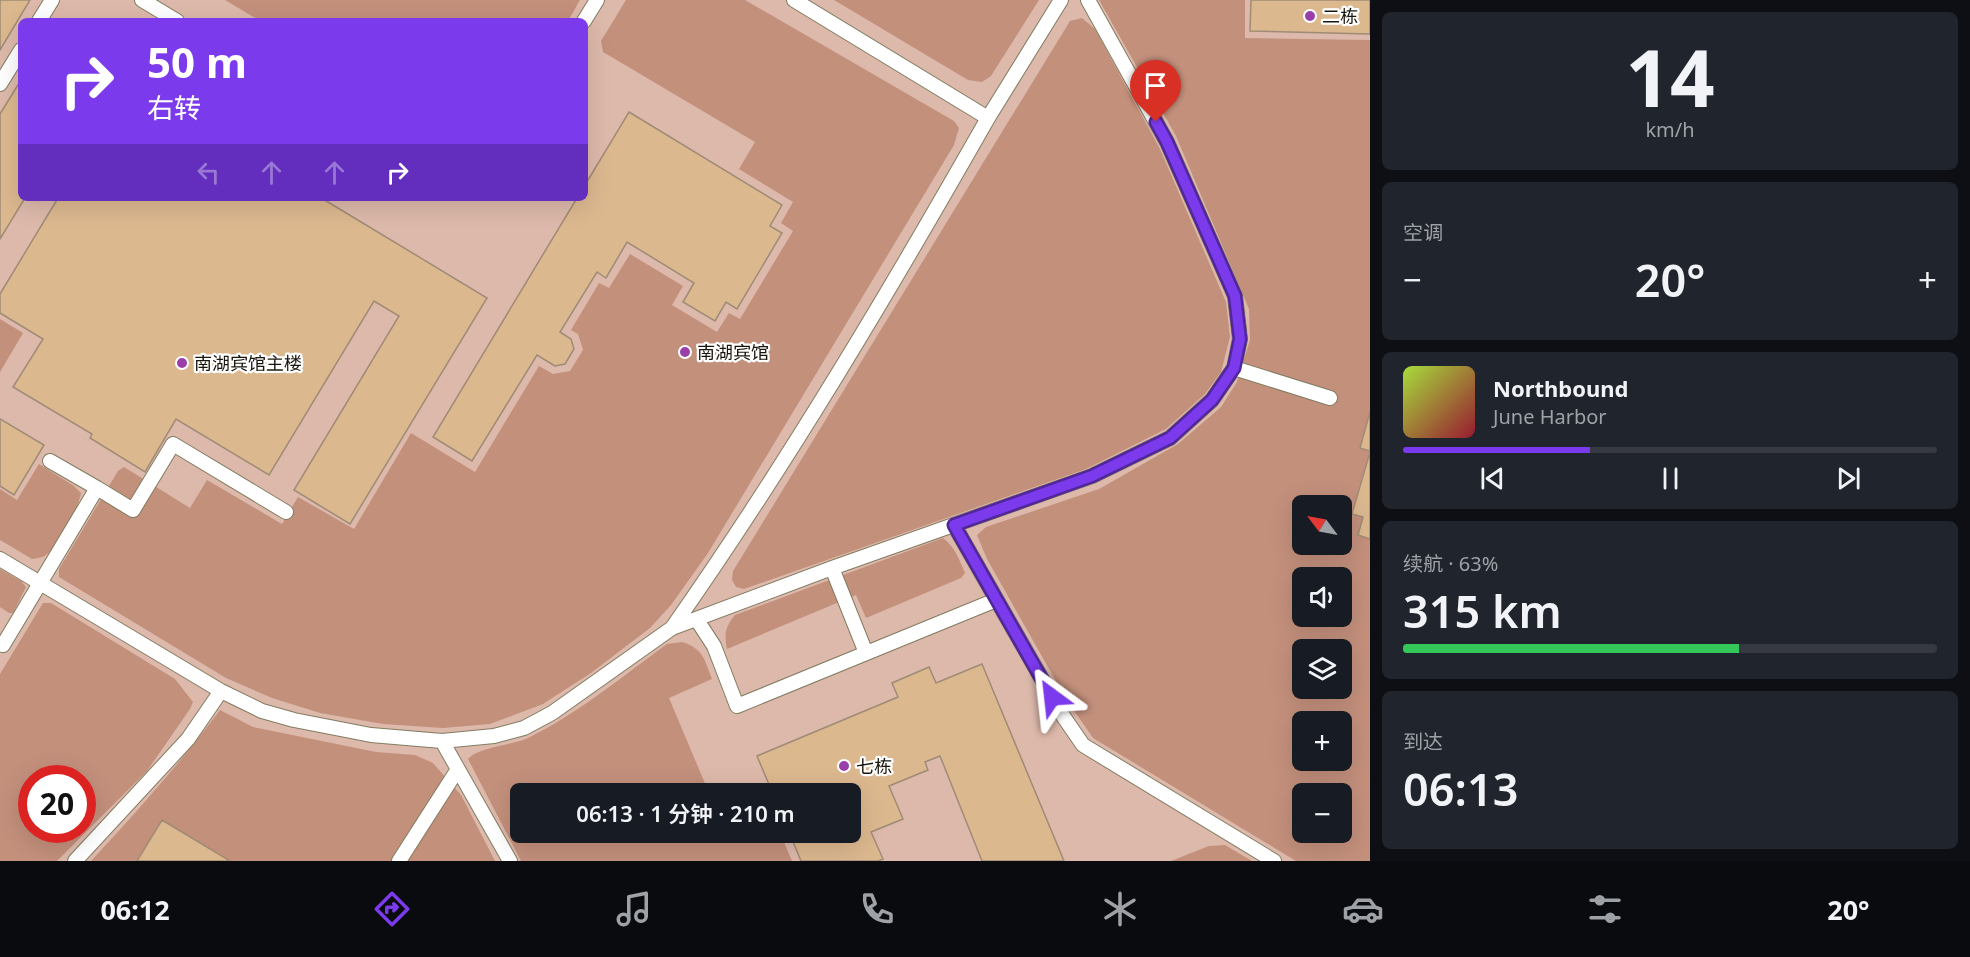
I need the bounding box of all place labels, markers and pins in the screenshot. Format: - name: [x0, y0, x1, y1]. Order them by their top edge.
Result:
- place label: 二栋: [1322, 4, 1358, 28]
- marker: 二栋: [1303, 9, 1317, 23]
- pin: [1130, 60, 1181, 122]
- place label: 南湖宾馆: [697, 340, 769, 364]
- marker: 南湖宾馆: [678, 345, 692, 359]
- place label: 南湖宾馆主楼: [194, 351, 302, 375]
- marker: 南湖宾馆主楼: [175, 356, 189, 370]
- place label: 七栋: [856, 754, 892, 778]
- marker: 七栋: [837, 759, 851, 773]

